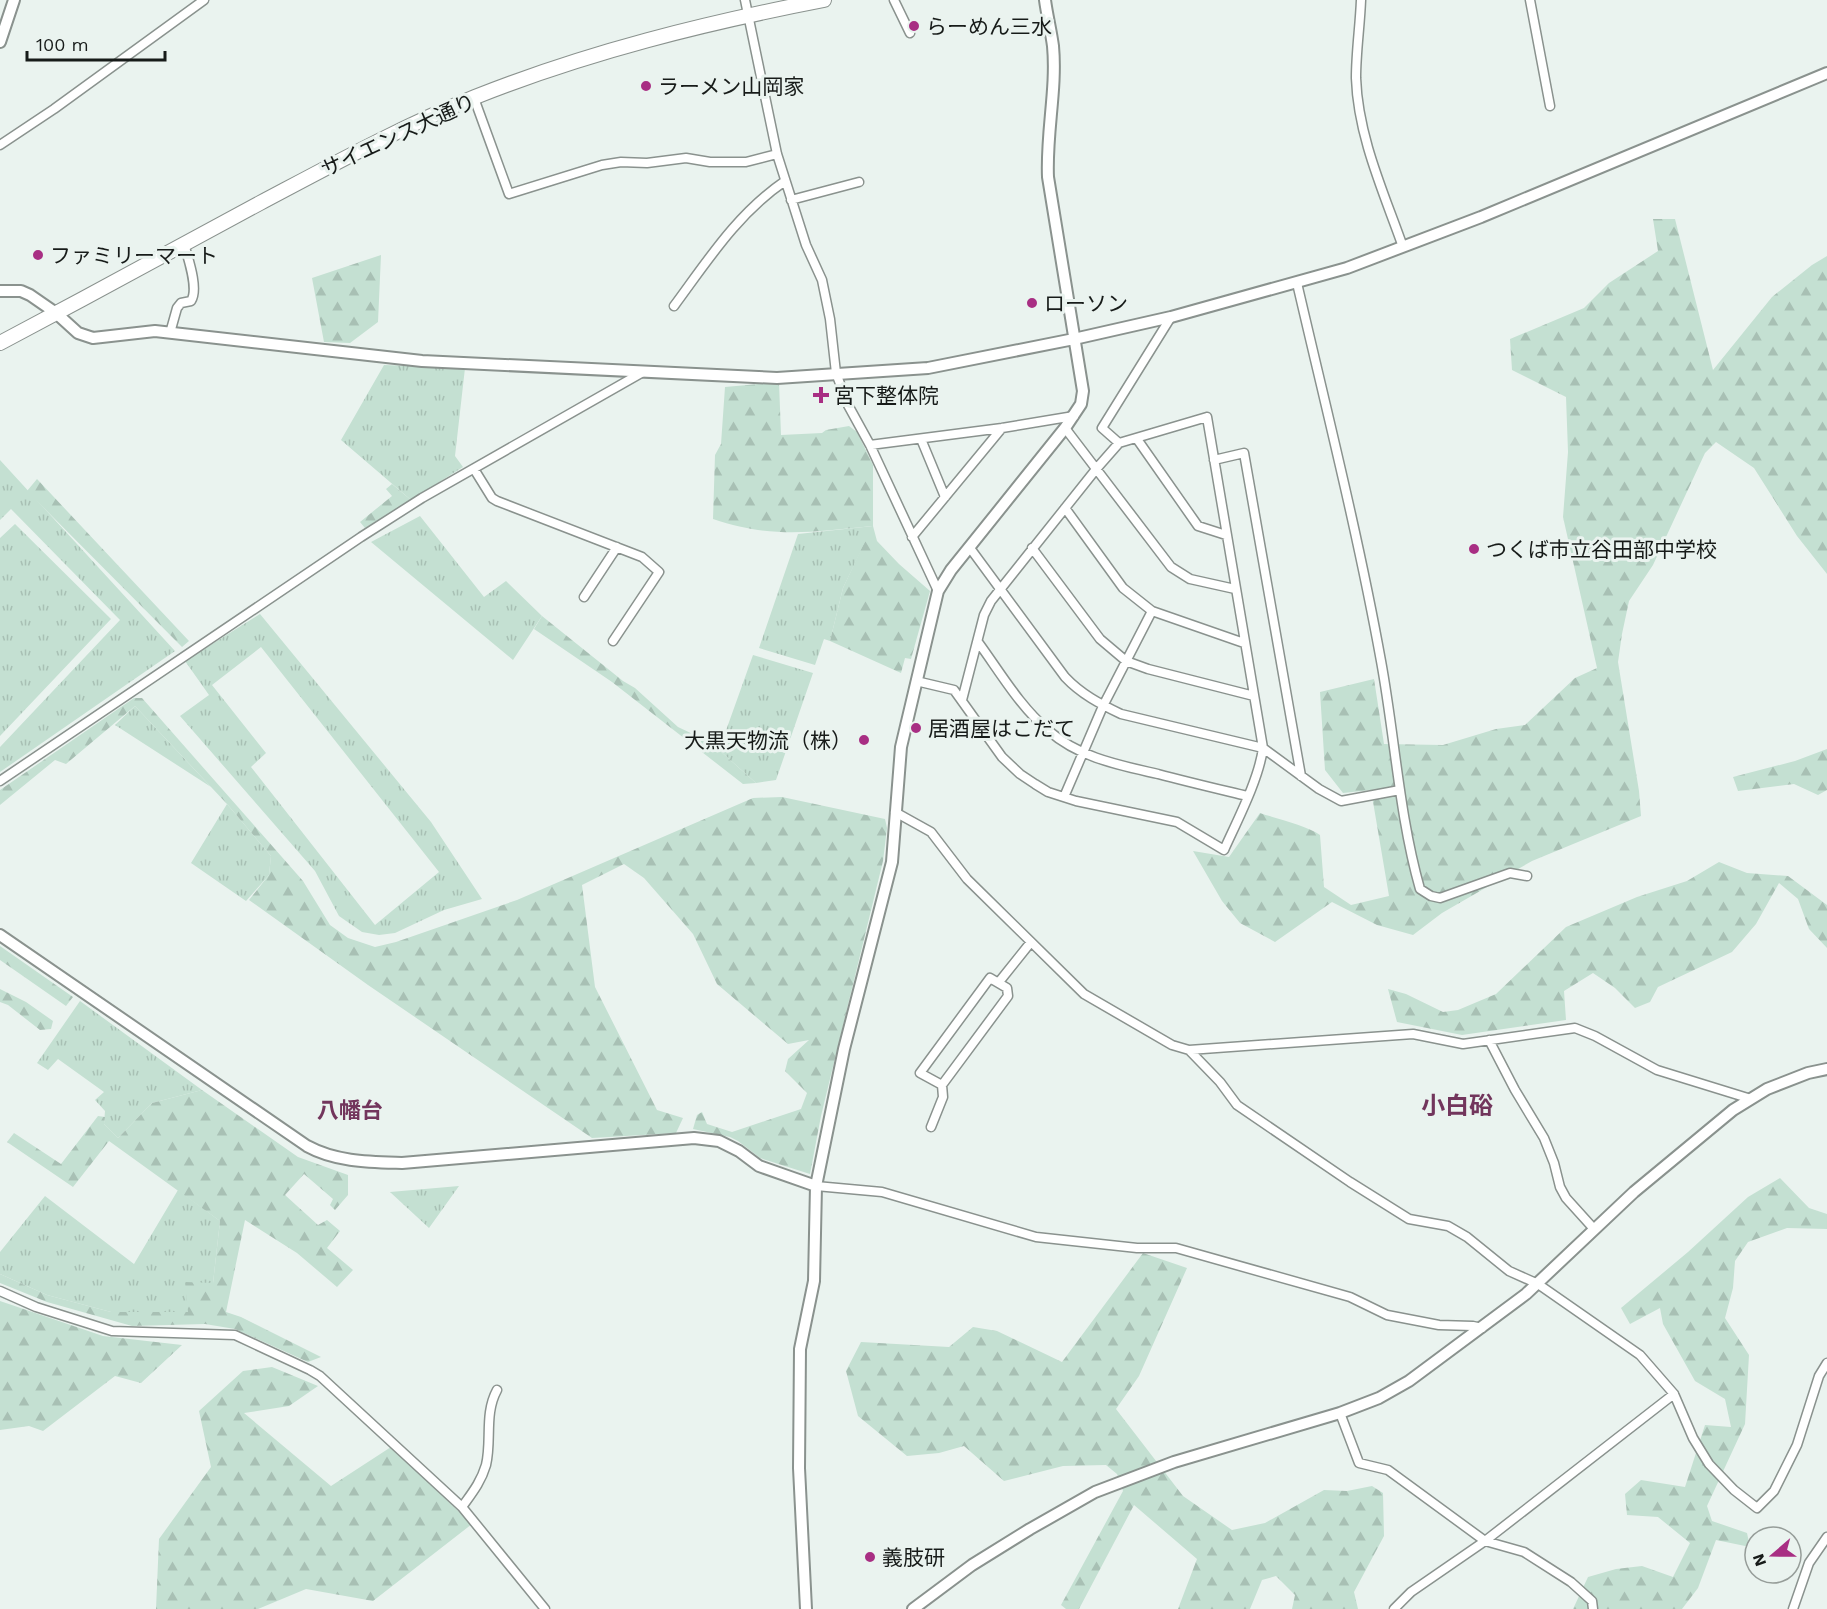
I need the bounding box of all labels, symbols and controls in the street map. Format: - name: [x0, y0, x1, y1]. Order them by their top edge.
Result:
- place label: らーめん三水: [926, 14, 1052, 39]
- marker: らーめん三水: [907, 19, 921, 33]
- scale bar: [27, 24, 165, 62]
- text: 100 m: [36, 34, 89, 55]
- place label: ラーメン山岡家: [658, 74, 804, 99]
- marker: ラーメン山岡家: [639, 79, 653, 93]
- street label: サイエンス大通り: [317, 88, 479, 182]
- place label: ファミリーマート: [50, 243, 218, 268]
- marker: ファミリーマート: [31, 248, 45, 262]
- place label: ローソン: [1044, 291, 1128, 316]
- marker: ローソン: [1025, 296, 1039, 310]
- place label: 宮下整体院: [834, 383, 939, 408]
- marker: 宮下整体院: [812, 386, 830, 404]
- place label: つくば市立谷田部中学校: [1486, 537, 1717, 562]
- marker: つくば市立谷田部中学校: [1467, 542, 1481, 556]
- place label: 居酒屋はこだて: [928, 716, 1075, 741]
- marker: 居酒屋はこだて: [909, 721, 923, 735]
- place label: 大黒天物流（株）: [684, 728, 852, 753]
- marker: 大黒天物流（株）: [857, 733, 871, 747]
- district label: 小白硲: [1421, 1092, 1493, 1120]
- district label: 八幡台: [317, 1098, 383, 1123]
- north arrow: [1743, 1525, 1803, 1585]
- place label: 義肢研: [882, 1545, 945, 1570]
- marker: 義肢研: [863, 1550, 877, 1564]
- text: N: [1748, 1551, 1770, 1569]

